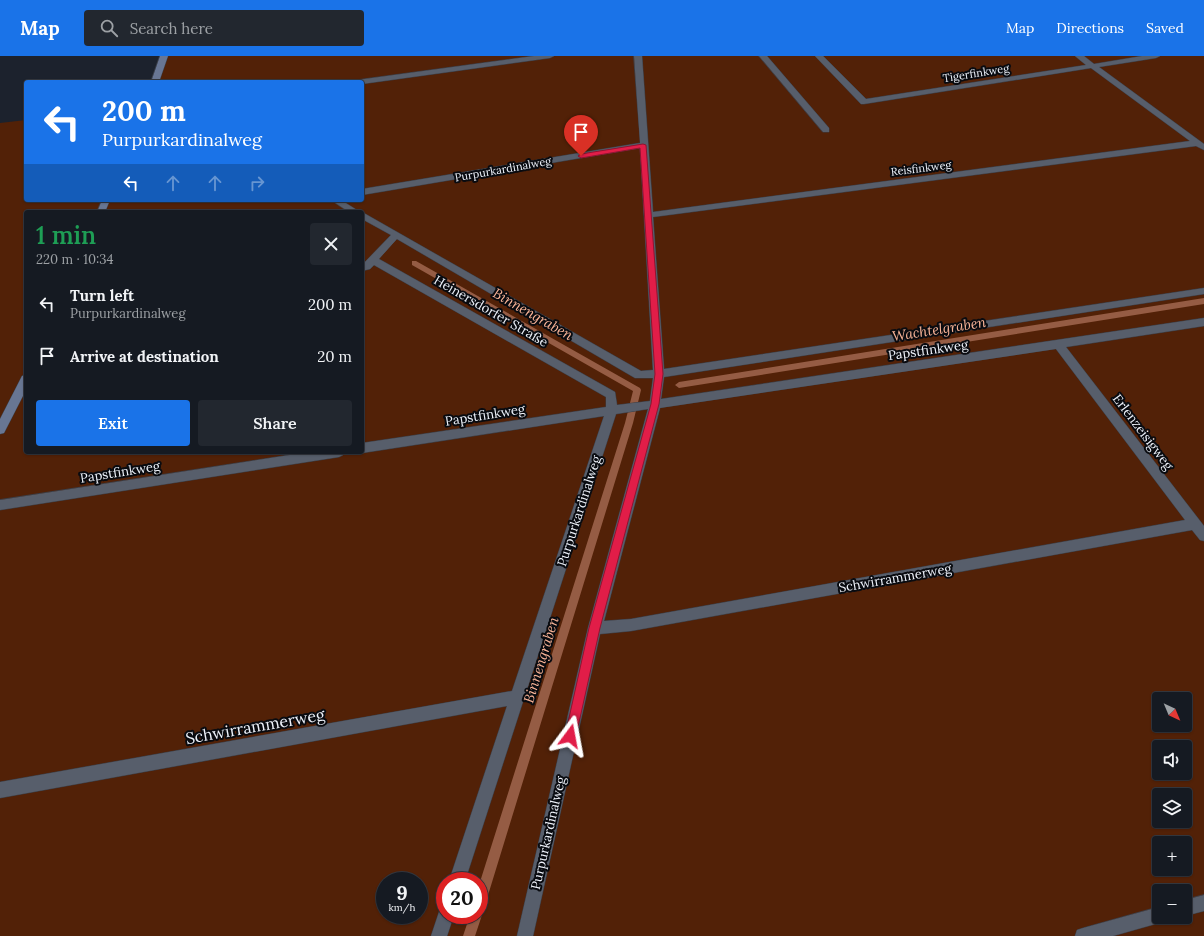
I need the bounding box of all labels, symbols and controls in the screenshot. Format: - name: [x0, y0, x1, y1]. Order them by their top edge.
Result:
- search box: [84, 10, 364, 46]
- text: Map: [20, 16, 60, 40]
- icon: search: [98, 17, 120, 39]
- text: Search here: [130, 19, 213, 38]
- text: Map: [1006, 19, 1034, 37]
- text: Directions: [1056, 19, 1124, 37]
- text: Saved: [1146, 19, 1184, 37]
- street label: Tigerfinkweg: [942, 61, 1011, 85]
- text: 200 m: [102, 93, 186, 129]
- icon: left: [36, 96, 88, 148]
- pin: [564, 115, 598, 156]
- icon: arrive: [570, 121, 592, 143]
- text: Purpurkardinalweg: [102, 128, 262, 151]
- street label: Purpurkardinalweg: [454, 153, 553, 184]
- street label: Reisfinkweg: [890, 157, 953, 179]
- icon: left: [120, 172, 142, 194]
- icon: ahead: [162, 172, 184, 194]
- icon: ahead: [204, 172, 226, 194]
- icon: right: [246, 172, 268, 194]
- text: 1 min: [36, 220, 96, 251]
- button: close: [310, 223, 352, 265]
- text: 220 m · 10:34: [36, 251, 114, 268]
- street label: Heinersdorfer Straße: [431, 271, 551, 351]
- water label: Binnengraben: [490, 284, 576, 344]
- text: Turn left: [70, 286, 134, 305]
- icon: left: [36, 293, 58, 315]
- text: 200 m: [308, 295, 352, 314]
- text: Purpurkardinalweg: [70, 305, 186, 322]
- water label: Wachtelgraben: [891, 313, 987, 345]
- street label: Papstfinkweg: [887, 336, 970, 364]
- icon: arrive: [36, 345, 58, 367]
- text: Arrive at destination: [70, 347, 219, 366]
- text: 20 m: [317, 347, 352, 366]
- street label: Erlenzeisigweg: [1109, 391, 1178, 474]
- button: Exit: [36, 400, 190, 446]
- button: Share: [198, 400, 352, 446]
- street label: Papstfinkweg: [444, 400, 527, 430]
- street label: Purpurkardinalweg: [553, 453, 605, 569]
- street label: Papstfinkweg: [79, 457, 162, 487]
- street label: Schwirrammerweg: [837, 560, 954, 596]
- water label: Binnengraben: [519, 614, 563, 705]
- north arrow: [1152, 692, 1192, 732]
- map controls: [1152, 692, 1192, 924]
- street label: Schwirrammerweg: [184, 704, 327, 748]
- position arrow: [549, 715, 591, 757]
- button: sound: [1152, 740, 1192, 780]
- street label: Purpurkardinalweg: [527, 774, 569, 891]
- button: layers: [1152, 788, 1192, 828]
- button: +: [1152, 836, 1192, 876]
- speed limit sign: 20: [436, 872, 488, 924]
- text: 9: [396, 880, 408, 905]
- button: −: [1152, 884, 1192, 924]
- text: km/h: [388, 901, 416, 914]

